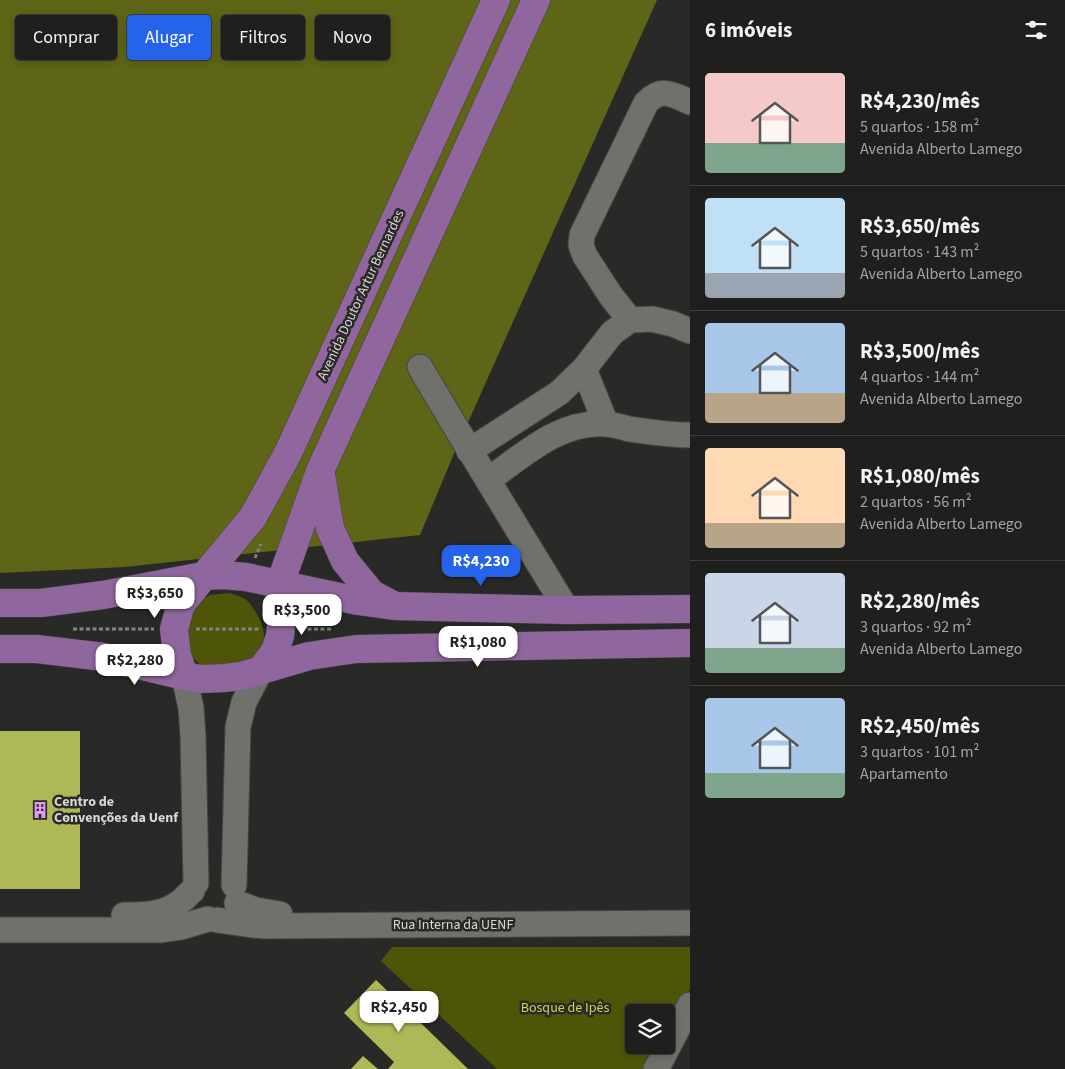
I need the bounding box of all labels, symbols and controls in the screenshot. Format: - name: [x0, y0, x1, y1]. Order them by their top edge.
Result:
- chip: Comprar: [15, 15, 117, 60]
- chip: Alugar: [127, 15, 211, 60]
- chip: Filtros: [221, 15, 305, 60]
- chip: Novo: [315, 15, 390, 60]
- text: 6 imóveis: [705, 15, 792, 45]
- icon: filters: [1022, 16, 1050, 44]
- text: R$4,230/mês: [860, 86, 980, 116]
- icon: home: [745, 93, 805, 153]
- text: 5 quartos · 158 m²: [860, 116, 979, 138]
- text: Avenida Alberto Lamego: [860, 138, 1022, 160]
- street label: Avenida Doutor Artur Bernardes: [313, 206, 409, 383]
- text: R$3,650/mês: [860, 211, 980, 241]
- icon: home: [745, 218, 805, 278]
- text: 5 quartos · 143 m²: [860, 241, 979, 263]
- text: Avenida Alberto Lamego: [860, 263, 1022, 285]
- text: R$3,500/mês: [860, 336, 980, 366]
- icon: home: [745, 343, 805, 403]
- text: 4 quartos · 144 m²: [860, 366, 979, 388]
- text: Avenida Alberto Lamego: [860, 388, 1022, 410]
- text: R$1,080/mês: [860, 461, 980, 491]
- icon: home: [745, 468, 805, 528]
- text: 2 quartos · 56 m²: [860, 491, 972, 513]
- text: Avenida Alberto Lamego: [860, 513, 1022, 535]
- pin: R$4,230: [435, 544, 527, 587]
- text: R$4,230: [453, 550, 509, 572]
- pin: R$3,650: [109, 576, 201, 619]
- text: R$3,650: [127, 582, 183, 604]
- text: R$2,280/mês: [860, 586, 980, 616]
- icon: home: [745, 593, 805, 653]
- pin: R$3,500: [256, 594, 348, 636]
- text: R$3,500: [274, 599, 330, 621]
- text: 3 quartos · 92 m²: [860, 616, 972, 638]
- pin: R$1,080: [432, 626, 524, 668]
- text: R$1,080: [450, 631, 506, 653]
- text: Avenida Alberto Lamego: [860, 638, 1022, 660]
- pin: R$2,280: [89, 644, 181, 686]
- text: R$2,280: [107, 649, 163, 671]
- text: R$2,450/mês: [860, 711, 980, 741]
- icon: home: [745, 718, 805, 778]
- text: 3 quartos · 101 m²: [860, 741, 979, 763]
- text: Apartamento: [860, 763, 948, 785]
- place label: Centro de Convenções da Uenf: [54, 792, 179, 828]
- building icon: Centro de Convenções da Uenf: [30, 800, 50, 820]
- street label: Rua Interna da UENF: [393, 915, 513, 935]
- pin: R$2,450: [353, 990, 445, 1033]
- text: R$2,450: [371, 996, 427, 1018]
- park label: Bosque de Ipês: [521, 998, 609, 1018]
- map controls: [625, 1004, 675, 1054]
- button: layers: [625, 1004, 675, 1054]

